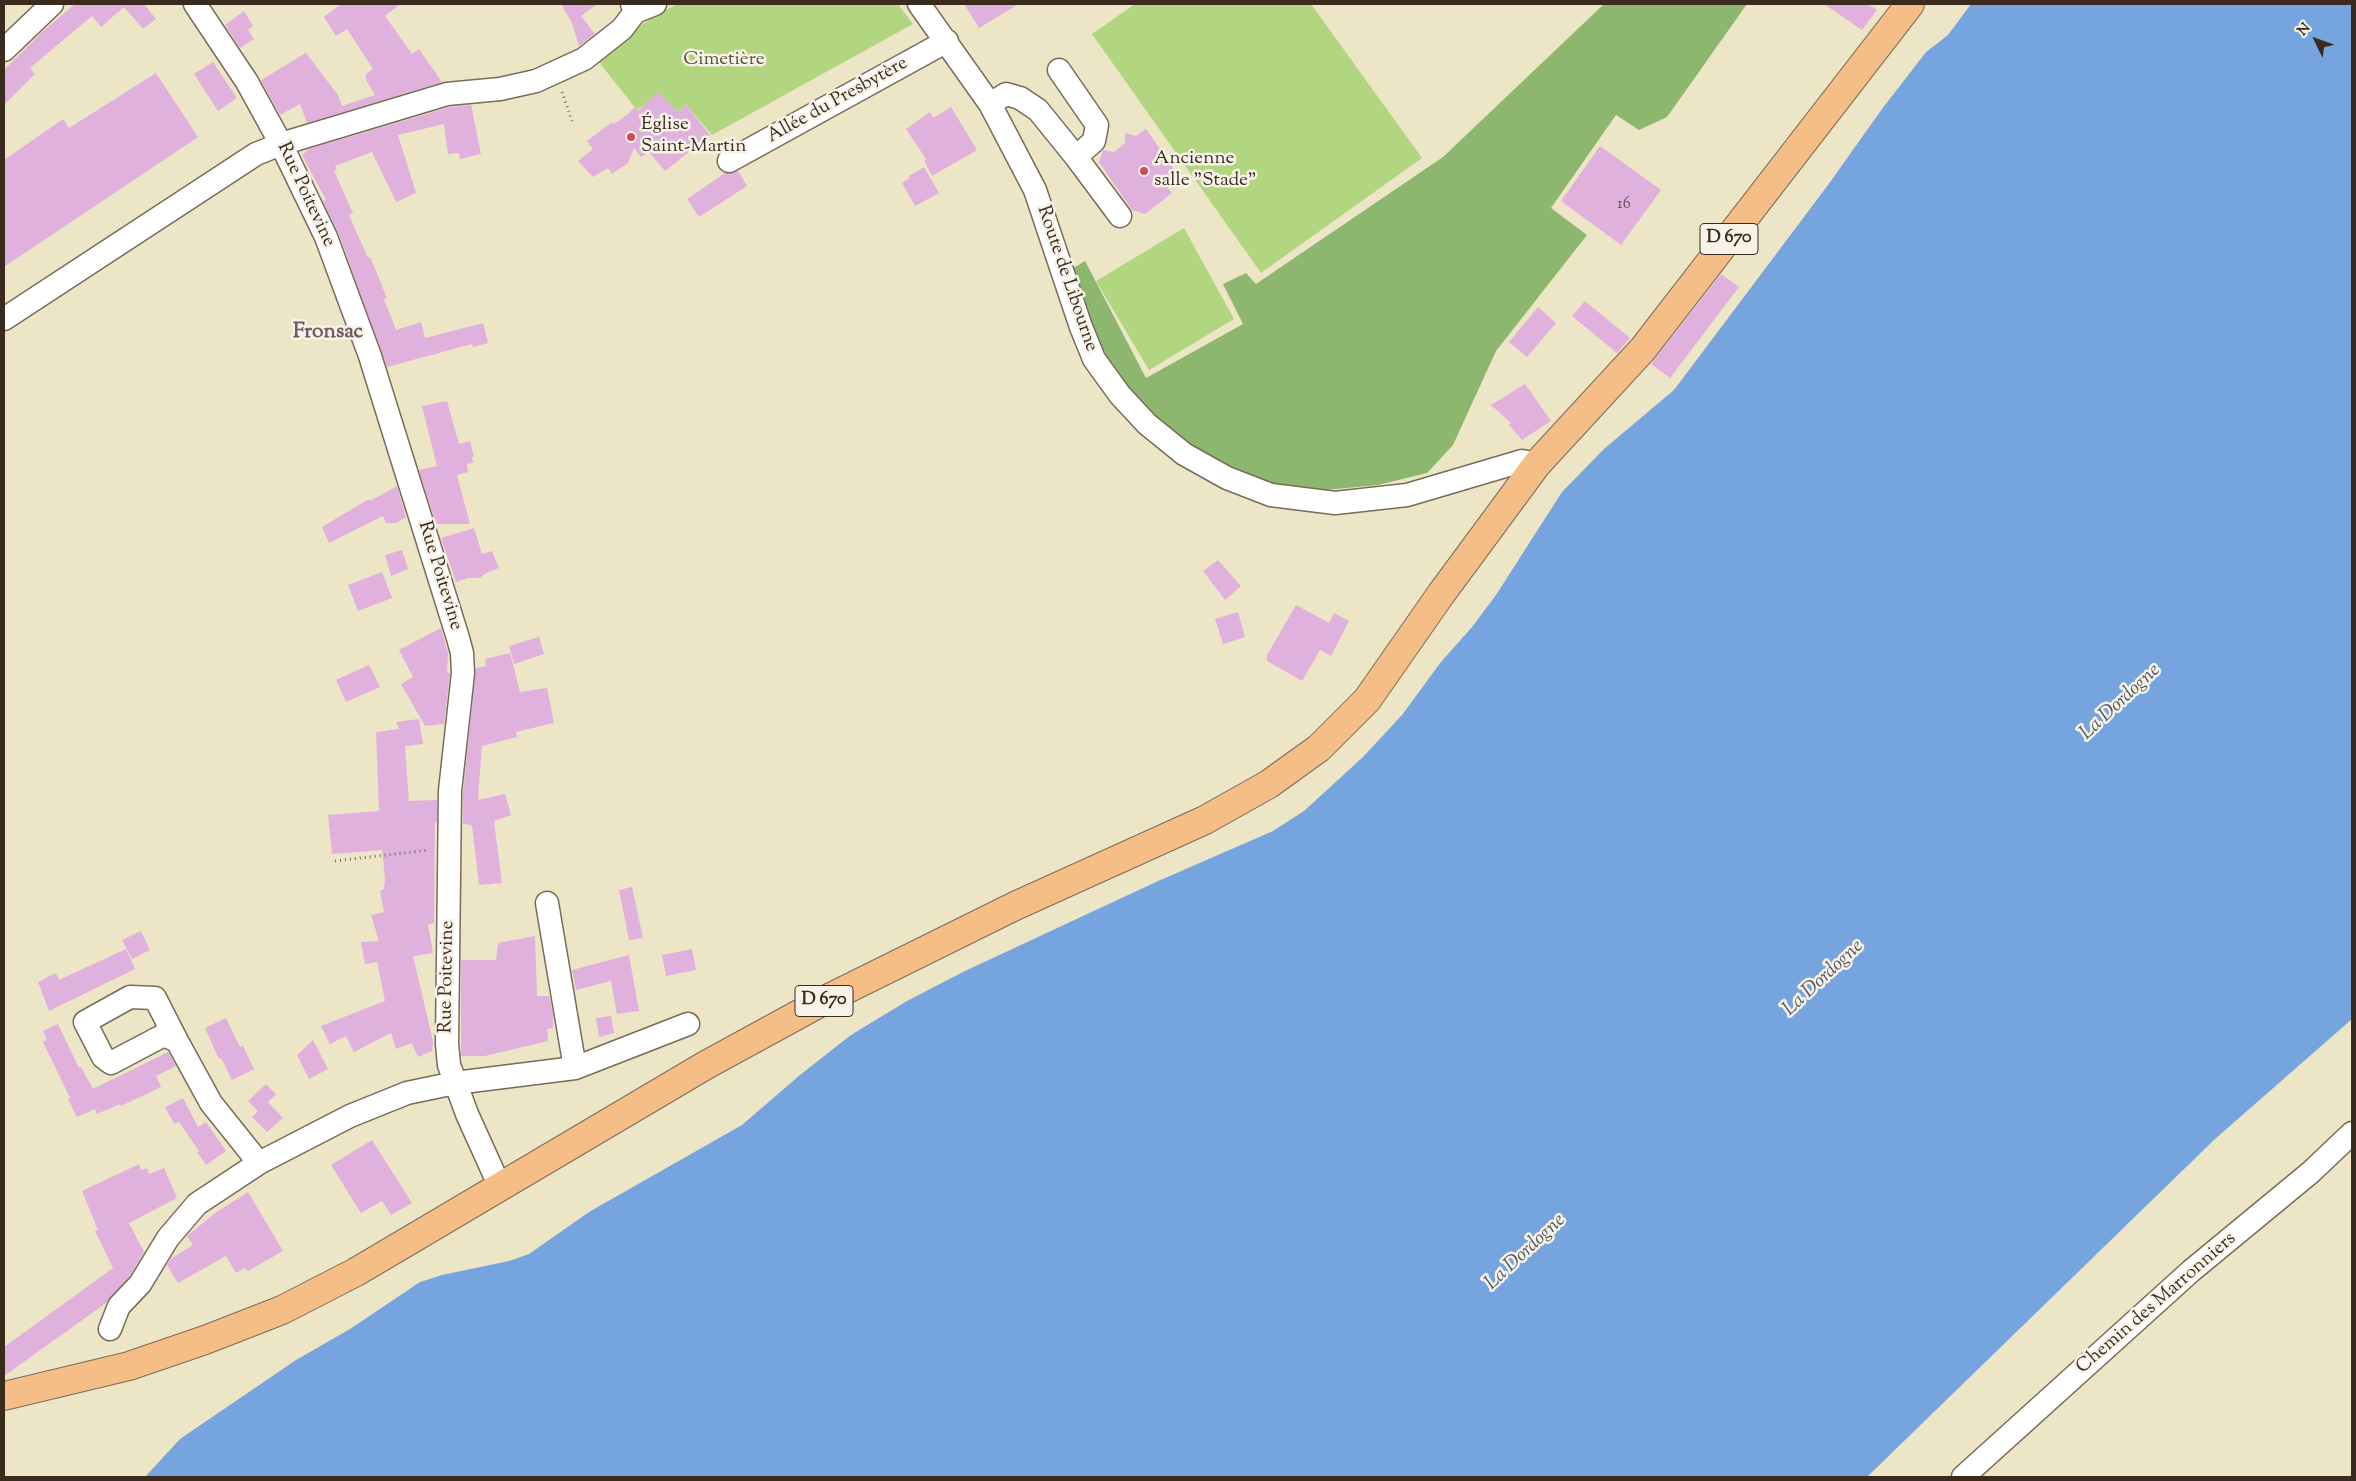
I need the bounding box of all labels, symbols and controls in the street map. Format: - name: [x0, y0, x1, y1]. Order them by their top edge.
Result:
- north arrow: [2291, 15, 2341, 65]
- text: N: [2294, 19, 2316, 41]
- park label: Cimetière: [683, 50, 765, 72]
- street label: Allée du Presbytère: [764, 53, 912, 149]
- place label: Église Saint-Martin: [641, 115, 746, 159]
- marker: Église Saint-Martin: [625, 131, 637, 143]
- street label: Rue Poitevine: [271, 139, 339, 251]
- place label: Ancienne salle "Stade": [1154, 149, 1256, 193]
- marker: Ancienne salle "Stade": [1138, 165, 1150, 177]
- house number: 16: [1617, 195, 1631, 215]
- street label: Route de Libourne: [1030, 203, 1102, 355]
- road number: D 670: [1700, 223, 1758, 254]
- district label: Fronsac: [293, 320, 363, 346]
- street label: Rue Poitevine: [412, 519, 466, 633]
- water label: La Dordogne: [2076, 660, 2166, 746]
- street label: Rue Poitevine: [436, 920, 460, 1034]
- water label: La Dordogne: [1779, 936, 1869, 1022]
- road number: D 670: [795, 986, 853, 1016]
- water label: La Dordogne: [1481, 1210, 1571, 1296]
- street label: Chemin des Marronniers: [2072, 1228, 2242, 1380]

